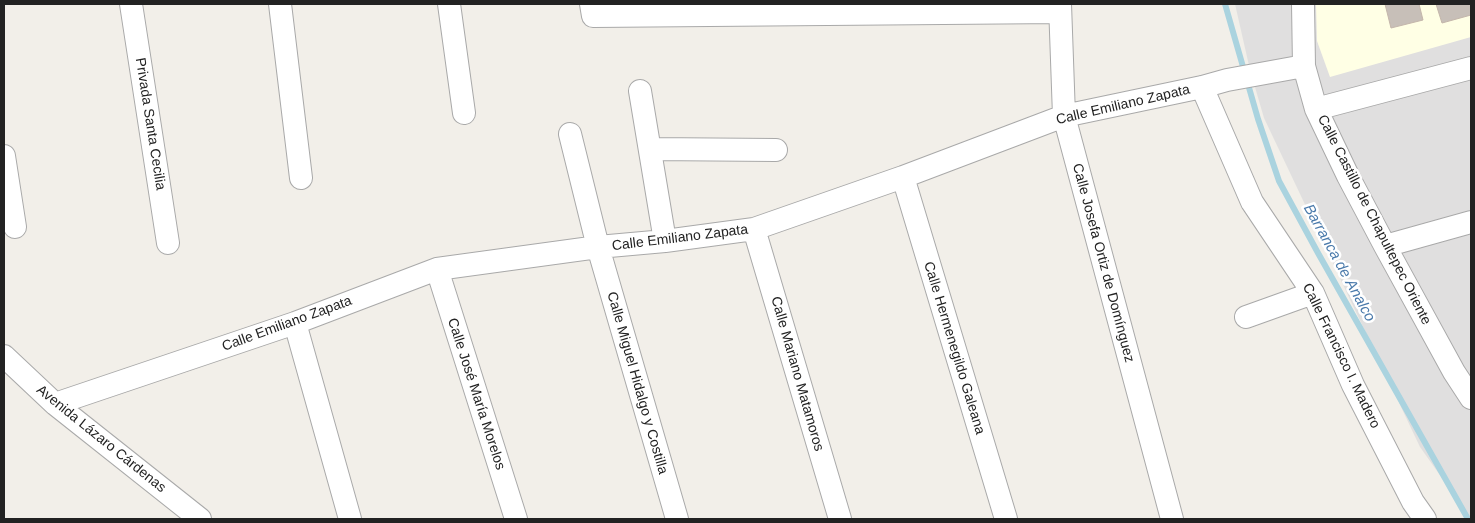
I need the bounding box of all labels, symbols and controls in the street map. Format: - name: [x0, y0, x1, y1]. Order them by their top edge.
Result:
- street label: Privada Santa Cecilia: [131, 57, 169, 191]
- street label: Calle Emiliano Zapata: [1054, 81, 1192, 129]
- street label: Calle Castillo de Chapultepec Oriente: [1314, 112, 1434, 328]
- street label: Calle Josefa Ortiz de Domínguez: [1068, 162, 1138, 364]
- water label: Barranca de Analco: [1299, 201, 1379, 325]
- street label: Calle Emiliano Zapata: [611, 221, 749, 255]
- street label: Calle Hermenegildo Galeana: [920, 260, 988, 436]
- street label: Calle Francisco I. Madero: [1298, 281, 1384, 431]
- street label: Calle Miguel Hidalgo y Costilla: [603, 290, 671, 476]
- street label: Calle Emiliano Zapata: [220, 293, 354, 355]
- street label: Calle Mariano Matamoros: [767, 295, 827, 453]
- street label: Calle José María Morelos: [443, 316, 509, 472]
- street label: Avenida Lázaro Cárdenas: [33, 382, 169, 496]

